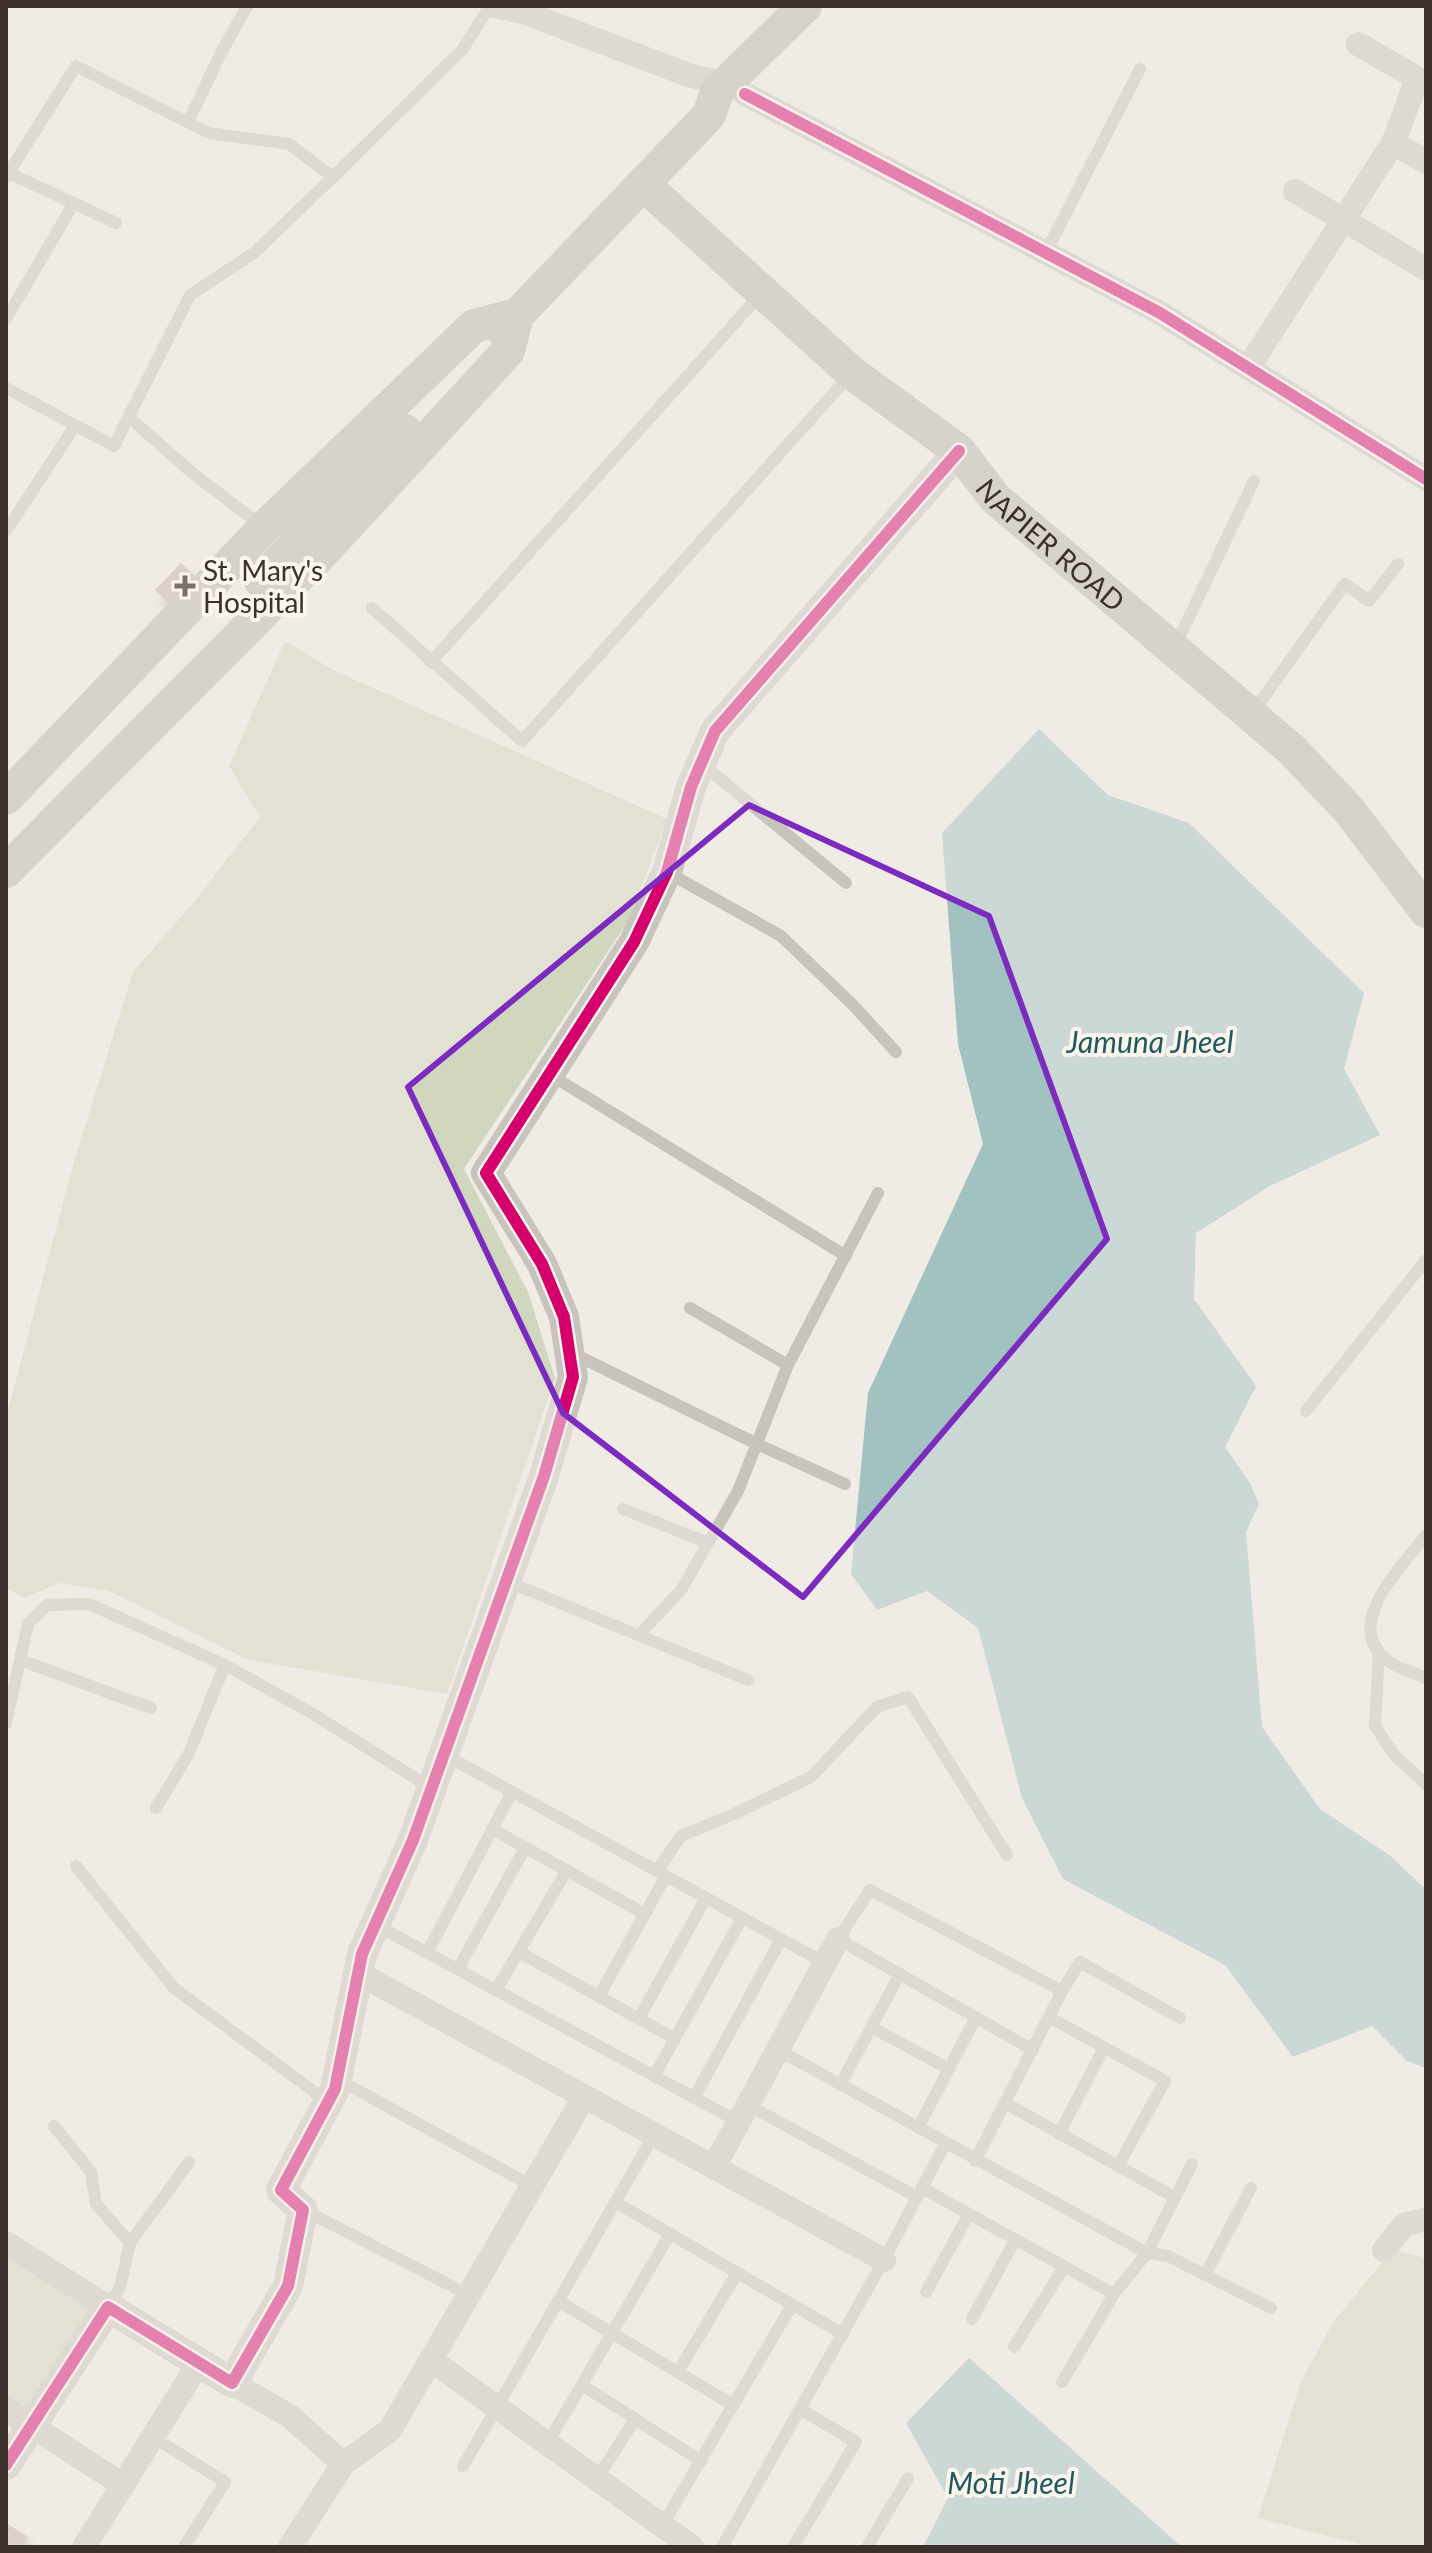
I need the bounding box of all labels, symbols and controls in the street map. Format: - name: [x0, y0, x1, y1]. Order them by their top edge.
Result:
- street label: NAPIER ROAD: [969, 472, 1132, 618]
- place label: St. Mary's Hospital: [203, 553, 323, 619]
- marker: St. Mary's Hospital: [174, 575, 196, 597]
- water label: Jamuna Jheel: [1066, 1023, 1234, 1059]
- water label: Moti Jheel: [947, 2464, 1075, 2500]

